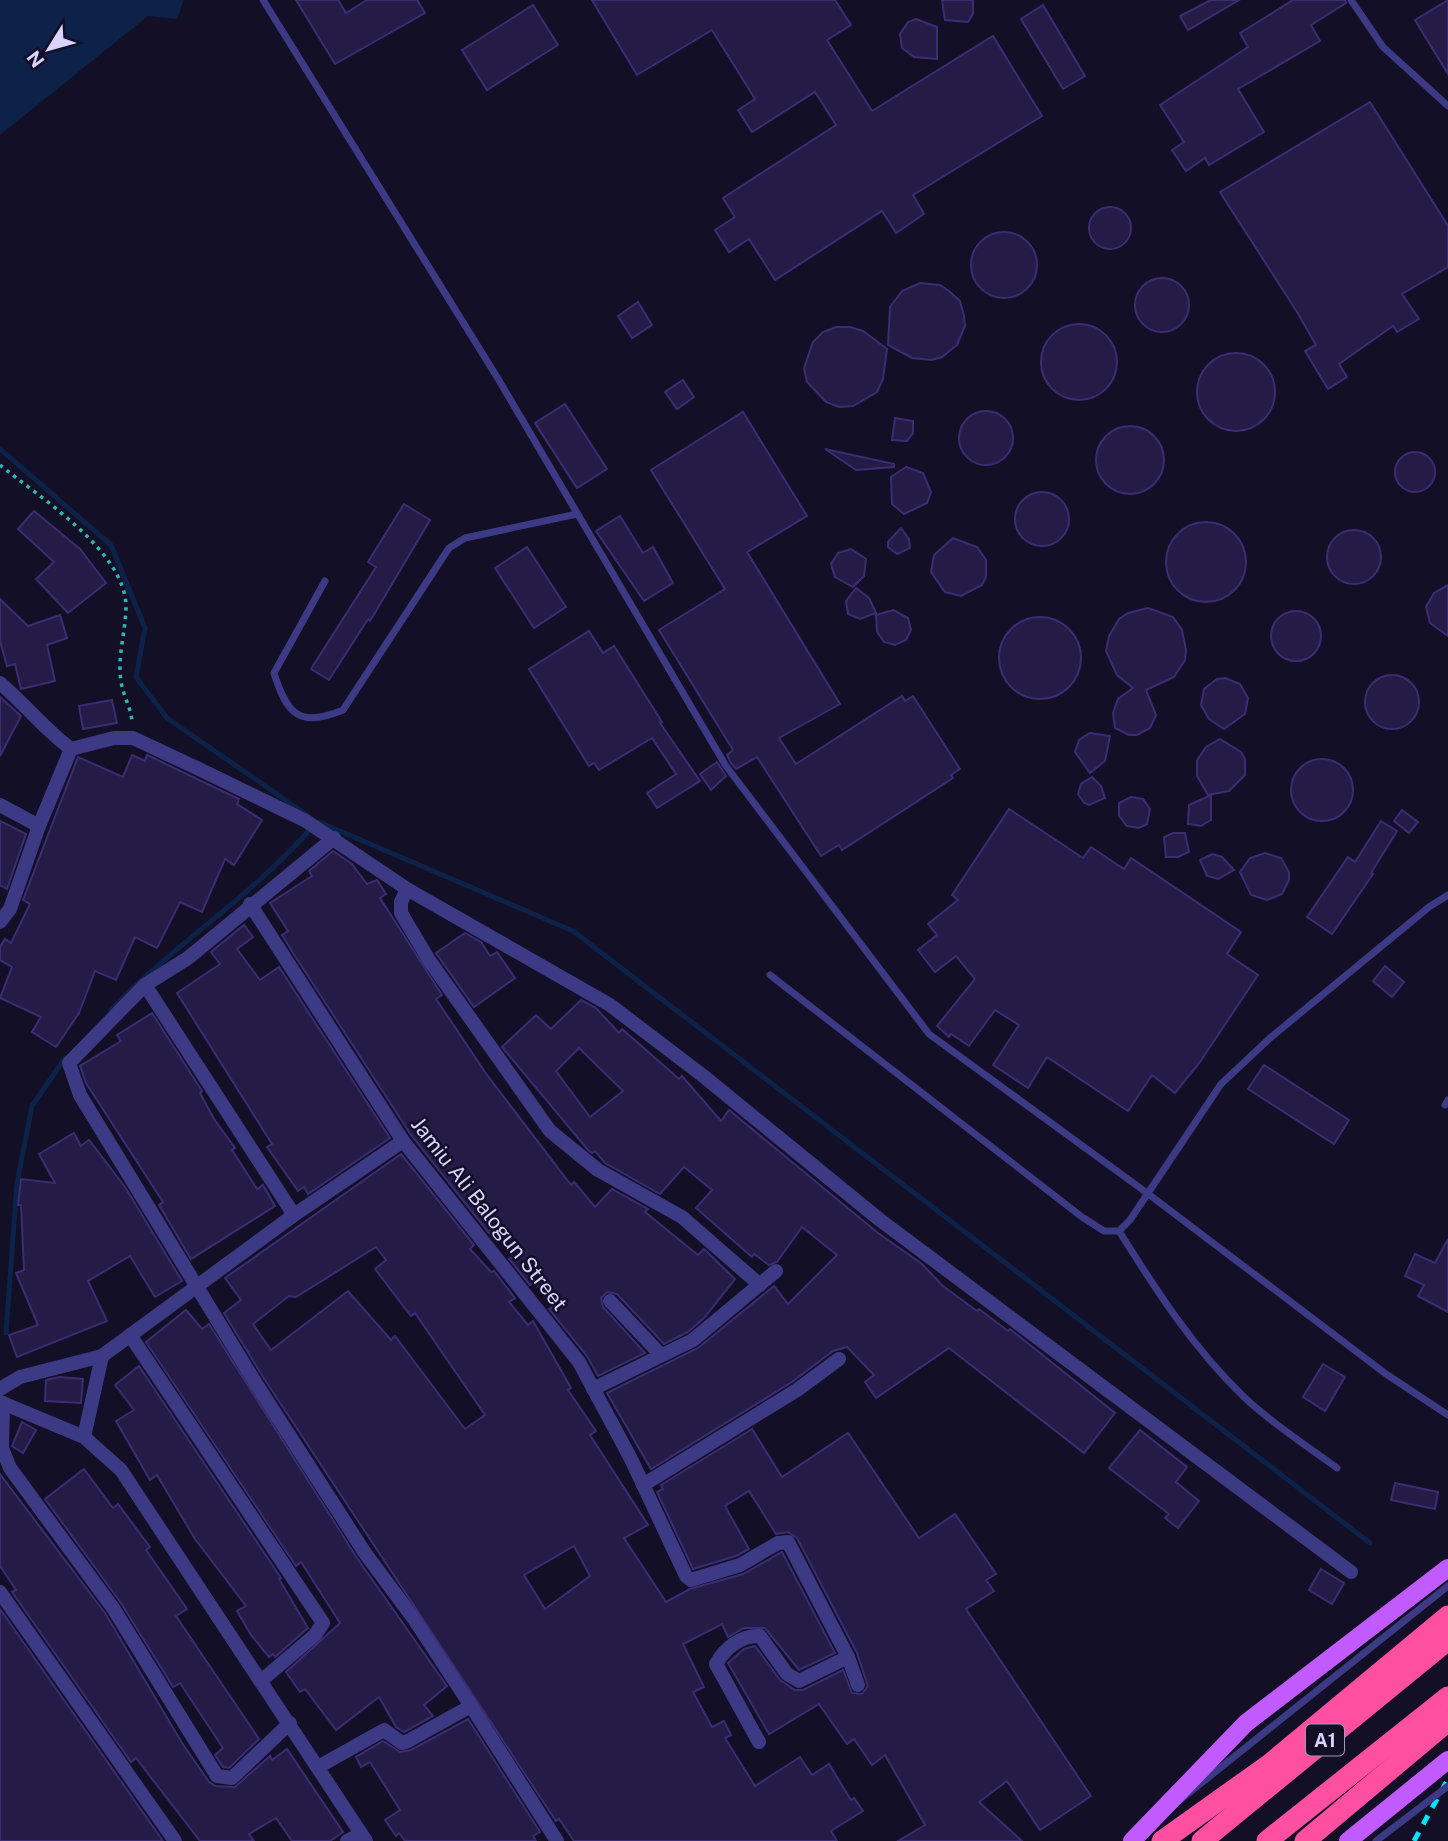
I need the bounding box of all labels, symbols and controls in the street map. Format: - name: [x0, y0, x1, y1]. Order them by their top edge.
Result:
- north arrow: [14, 14, 84, 84]
- text: N: [22, 47, 49, 72]
- street label: Jamiu Ali Balogun Street: [406, 1112, 573, 1316]
- road number: A1: [1306, 1724, 1344, 1756]

